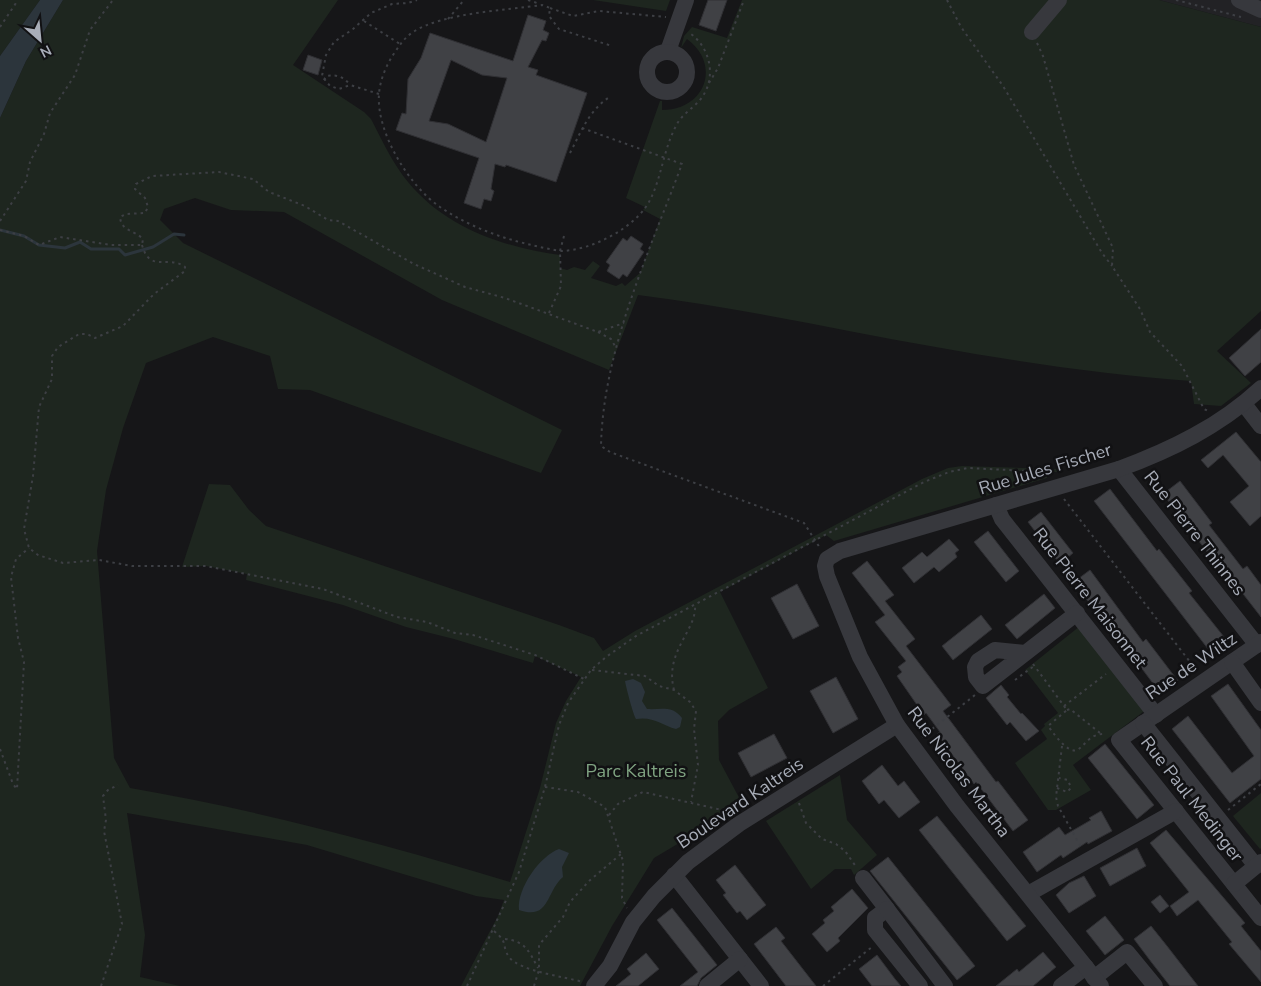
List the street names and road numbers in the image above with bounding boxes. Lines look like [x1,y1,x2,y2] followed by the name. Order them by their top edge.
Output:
[976,437,1115,501] street label: Rue Jules Fischer
[1139,466,1251,600] street label: Rue Pierre Thinnes
[1027,523,1153,674] street label: Rue Pierre Maisonnet
[1141,627,1241,705] street label: Rue de Wiltz
[902,702,1016,842] street label: Rue Nicolas Martha
[1135,731,1249,867] street label: Rue Paul Medinger
[672,752,808,854] street label: Boulevard Kaltreis

